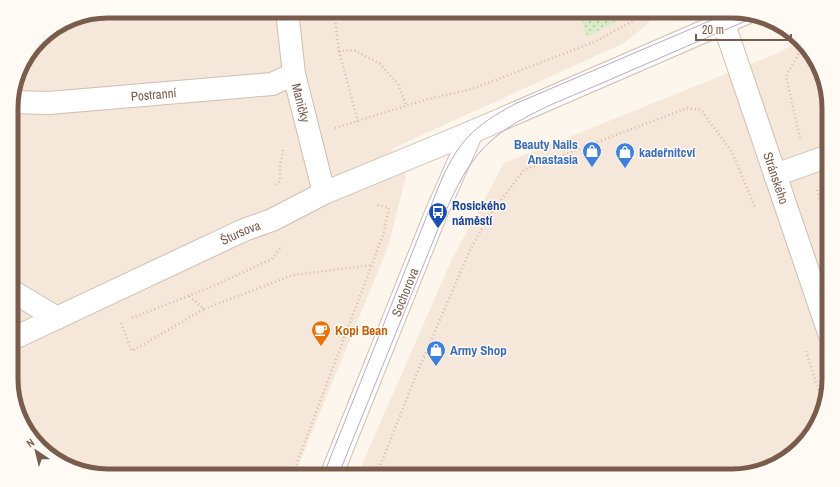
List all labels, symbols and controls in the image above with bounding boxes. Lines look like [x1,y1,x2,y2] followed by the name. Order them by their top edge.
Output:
[696,16,791,42] scale bar
[702,22,724,38] text: 20 m
[288,81,315,125] street label: Maničky
[130,84,178,104] street label: Postranní
[514,136,578,168] place label: Beauty Nails Anastasia
[581,140,603,168] shop icon: Beauty Nails Anastasia
[614,141,636,169] shop icon: kadeřnitcví
[639,144,696,161] place label: kadeřnitcví
[760,150,793,206] street label: Stránského
[452,197,506,229] place label: Rosického náměstí
[427,201,449,229] bus stop icon: Rosického náměstí
[217,216,263,248] street label: Štursova
[387,265,422,319] street label: Sochorova
[310,319,332,347] cafe icon: Kopi Bean
[335,322,388,339] place label: Kopi Bean
[425,339,447,367] shop icon: Army Shop
[450,342,507,359] place label: Army Shop
[16,431,56,471] north arrow
[24,435,37,450] text: N

